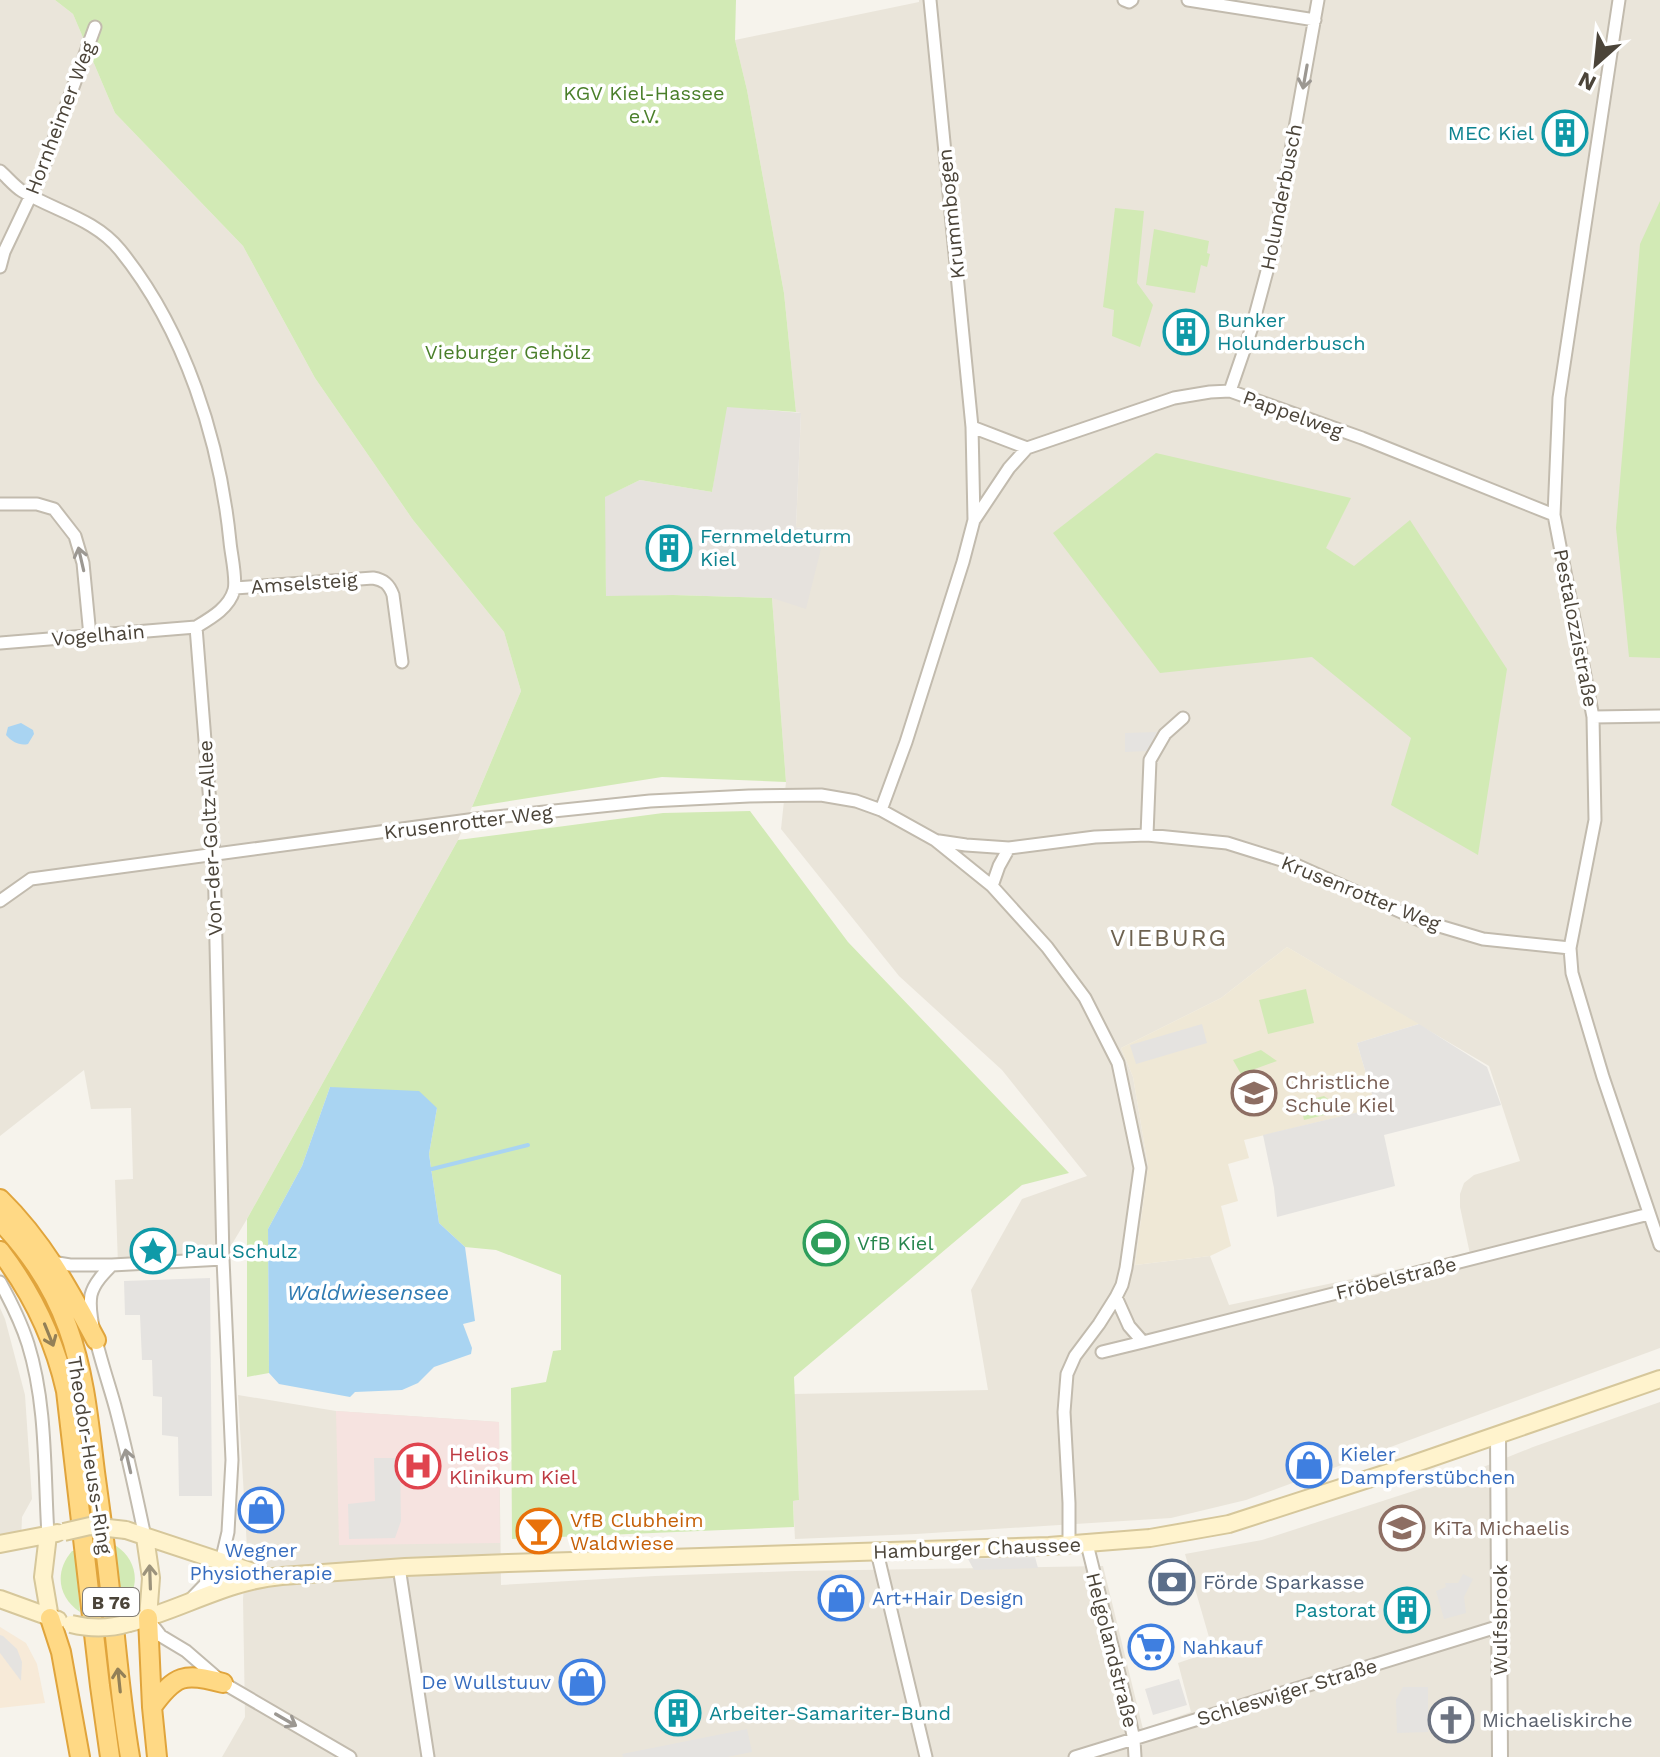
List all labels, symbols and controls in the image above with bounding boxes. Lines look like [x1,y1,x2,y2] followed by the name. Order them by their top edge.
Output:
[1556,24,1636,104] north arrow
[20,38,100,198] street label: Hornheimer Weg
[1296,64,1311,89] one-way arrow
[1574,67,1600,96] text: N
[563,81,725,128] park label: KGV Kiel-Hassee e.V.
[1541,109,1589,157] building icon: MEC Kiel
[1448,121,1534,145] place label: MEC Kiel
[1255,122,1307,272] street label: Holunderbusch
[932,148,970,280] street label: Krummbogen
[1162,308,1210,356] building icon: Bunker Holunderbusch
[1217,308,1366,355] place label: Bunker Holunderbusch
[425,340,591,364] park label: Vieburger Gehölz
[1240,385,1347,443] street label: Pappelweg
[645,524,693,572] building icon: Fernmeldeturm Kiel
[700,524,852,571] place label: Fernmeldeturm Kiel
[73,546,88,572] one-way arrow
[1549,547,1603,709] street label: Pestalozzistraße
[250,567,359,599] street label: Amselsteig
[50,619,146,651] street label: Vogelhain
[193,739,227,937] street label: Von-der-Goltz-Allee
[382,800,554,844] street label: Krusenrotter Weg
[1278,850,1444,936] street label: Krusenrotter Weg
[1110,924,1228,952] district label: VIEBURG
[1230,1069,1278,1117] school or university icon: Christliche Schule Kiel
[1285,1070,1394,1117] place label: Christliche Schule Kiel
[802,1219,850,1267] sports icon: VfB Kiel
[129,1227,177,1275] place icon: Paul Schulz
[857,1231,934,1255] place label: VfB Kiel
[184,1239,298,1263] place label: Paul Schulz
[1333,1251,1459,1305] street label: Fröbelstraße
[287,1280,449,1305] water label: Waldwiesensee
[43,1322,58,1347] one-way arrow
[62,1354,118,1556] street label: Theodor-Heuss-Ring
[1285,1441,1333,1489] shop icon: Kieler Dampferstübchen
[394,1442,442,1490] hospital icon: Helios Klinikum Kiel
[449,1442,577,1489] place label: Helios Klinikum Kiel
[1340,1442,1515,1489] place label: Kieler Dampferstübchen
[120,1448,135,1474] one-way arrow
[237,1486,285,1534] shop icon: Wegner Physiotherapie
[1378,1504,1426,1552] school or university icon: KiTa Michaelis
[515,1507,563,1555] bar icon: VfB Clubheim Waldwiese
[570,1508,703,1555] place label: VfB Clubheim Waldwiese
[1433,1516,1570,1540] place label: KiTa Michaelis
[873,1532,1081,1564] street label: Hamburger Chaussee
[190,1538,332,1585] place label: Wegner Physiotherapie
[1148,1558,1196,1606] bank icon: Förde Sparkasse
[142,1564,158,1591] one-way arrow
[1488,1564,1512,1676] street label: Wulfsbrook
[1081,1570,1143,1730] street label: Helgolandstraße
[1203,1570,1365,1594] place label: Förde Sparkasse
[817,1574,865,1622] shop icon: Art+Hair Design
[872,1586,1024,1610] place label: Art+Hair Design
[1383,1586,1431,1634] building icon: Pastorat
[83,1588,139,1616] road number: B 76
[1294,1598,1377,1622] place label: Pastorat
[1127,1623,1175,1671] supermarket icon: Nahkauf
[1182,1635,1263,1659] place label: Nahkauf
[1194,1653,1380,1731] street label: Schleswiger Straße
[558,1658,606,1706] shop icon: De Wullstuuv
[112,1667,127,1694] one-way arrow
[421,1670,552,1694] place label: De Wullstuuv
[654,1689,702,1737] building icon: Arbeiter-Samariter-Bund
[1427,1696,1475,1744] church icon: Michaeliskirche
[709,1701,951,1725] place label: Arbeiter-Samariter-Bund
[1482,1708,1632,1732] place label: Michaeliskirche
[274,1712,297,1728] one-way arrow

